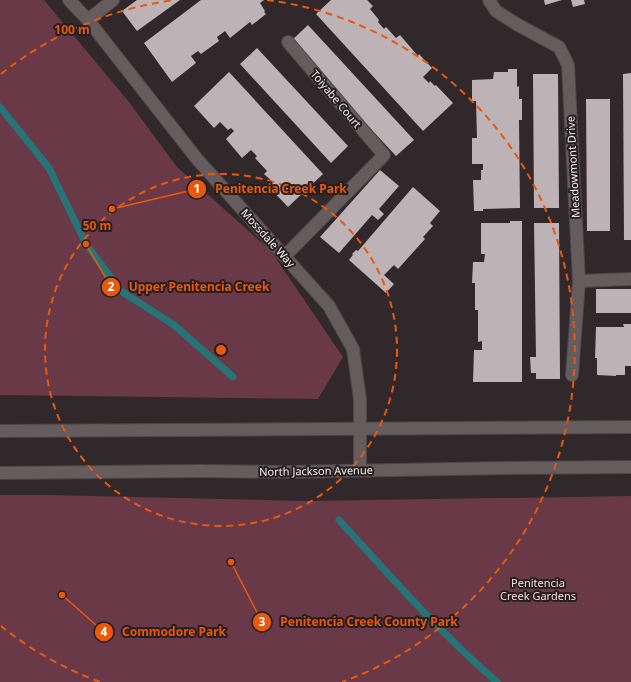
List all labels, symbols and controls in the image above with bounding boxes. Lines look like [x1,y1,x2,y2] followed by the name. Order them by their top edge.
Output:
[54,21,90,38] text: 100 m
[308,67,365,131] street label: Toiyabe Court
[562,116,583,218] street label: Meadowmont Drive
[187,177,355,201] callout: Penitencia Creek Park
[194,180,200,197] text: 1
[215,180,347,197] text: Penitencia Creek Park
[238,205,299,270] street label: Mossdale Way
[83,217,111,234] text: 50 m
[101,275,277,299] callout: Upper Penitencia Creek
[108,278,115,295] text: 2
[129,278,270,295] text: Upper Penitencia Creek
[214,343,228,357] centre of rings
[259,462,373,479] street label: North Jackson Avenue
[500,575,576,603] park label: Penitencia Creek Gardens
[252,610,465,634] callout: Penitencia Creek County Park
[259,613,266,630] text: 3
[280,613,458,630] text: Penitencia Creek County Park
[94,620,234,644] callout: Commodore Park
[101,623,108,640] text: 4
[122,623,227,640] text: Commodore Park

